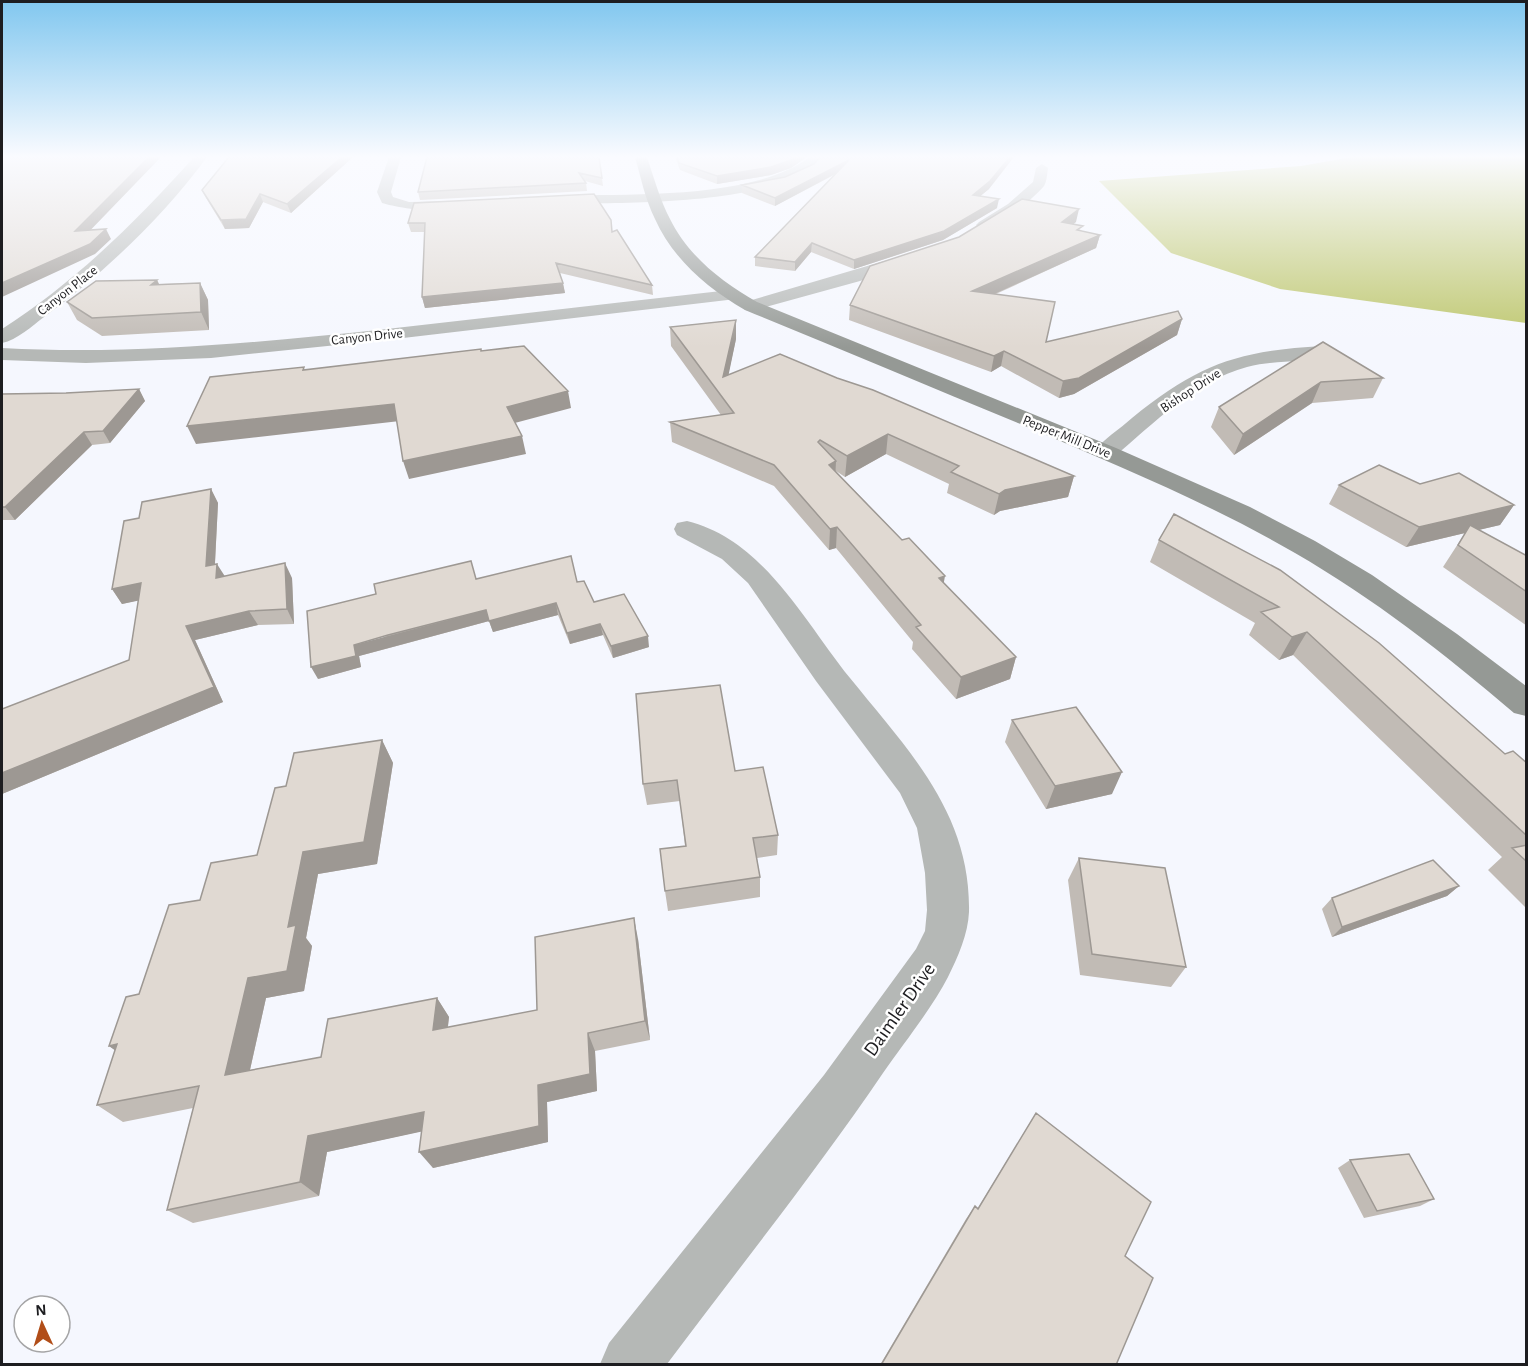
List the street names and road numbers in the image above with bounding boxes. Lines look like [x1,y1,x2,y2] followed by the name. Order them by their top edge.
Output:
[35,263,100,318] street label: Canyon Place
[331,326,404,348] street label: Canyon Drive
[1158,366,1223,415] street label: Bishop Drive
[1021,413,1113,461] street label: Pepper Mill Drive
[861,959,939,1060] street label: Daimler Drive

